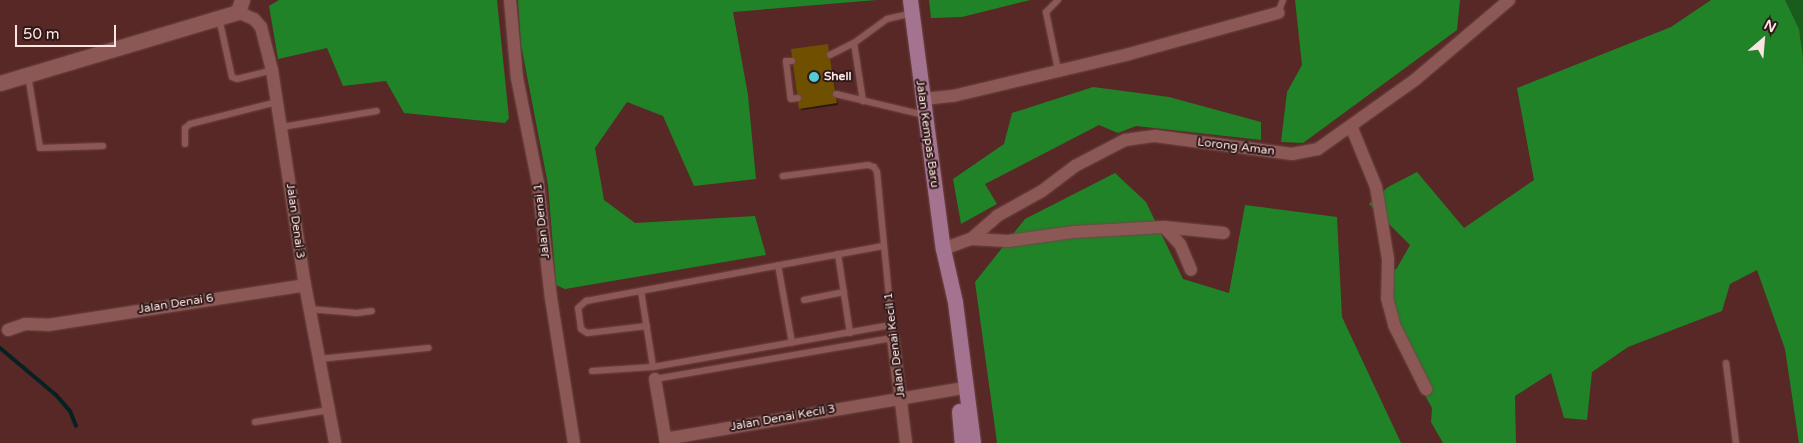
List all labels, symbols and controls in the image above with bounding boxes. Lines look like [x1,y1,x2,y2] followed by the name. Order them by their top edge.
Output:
[18,15,119,47] scale bar
[1738,15,1788,65] north arrow
[1761,16,1779,36] text: N
[23,25,60,43] text: 50 m
[824,70,851,84] place label: Shell
[808,71,820,83] marker: Shell
[912,79,942,189] street label: Jalan Kempas Baru
[1196,135,1276,159] street label: Lorong Aman
[283,182,307,260] street label: Jalan Denai 3
[531,183,553,259] street label: Jalan Denai 1
[137,291,215,317] street label: Jalan Denai 6
[881,291,909,399] street label: Jalan Denai Kecil 1
[730,402,836,434] street label: Jalan Denai Kecil 3

